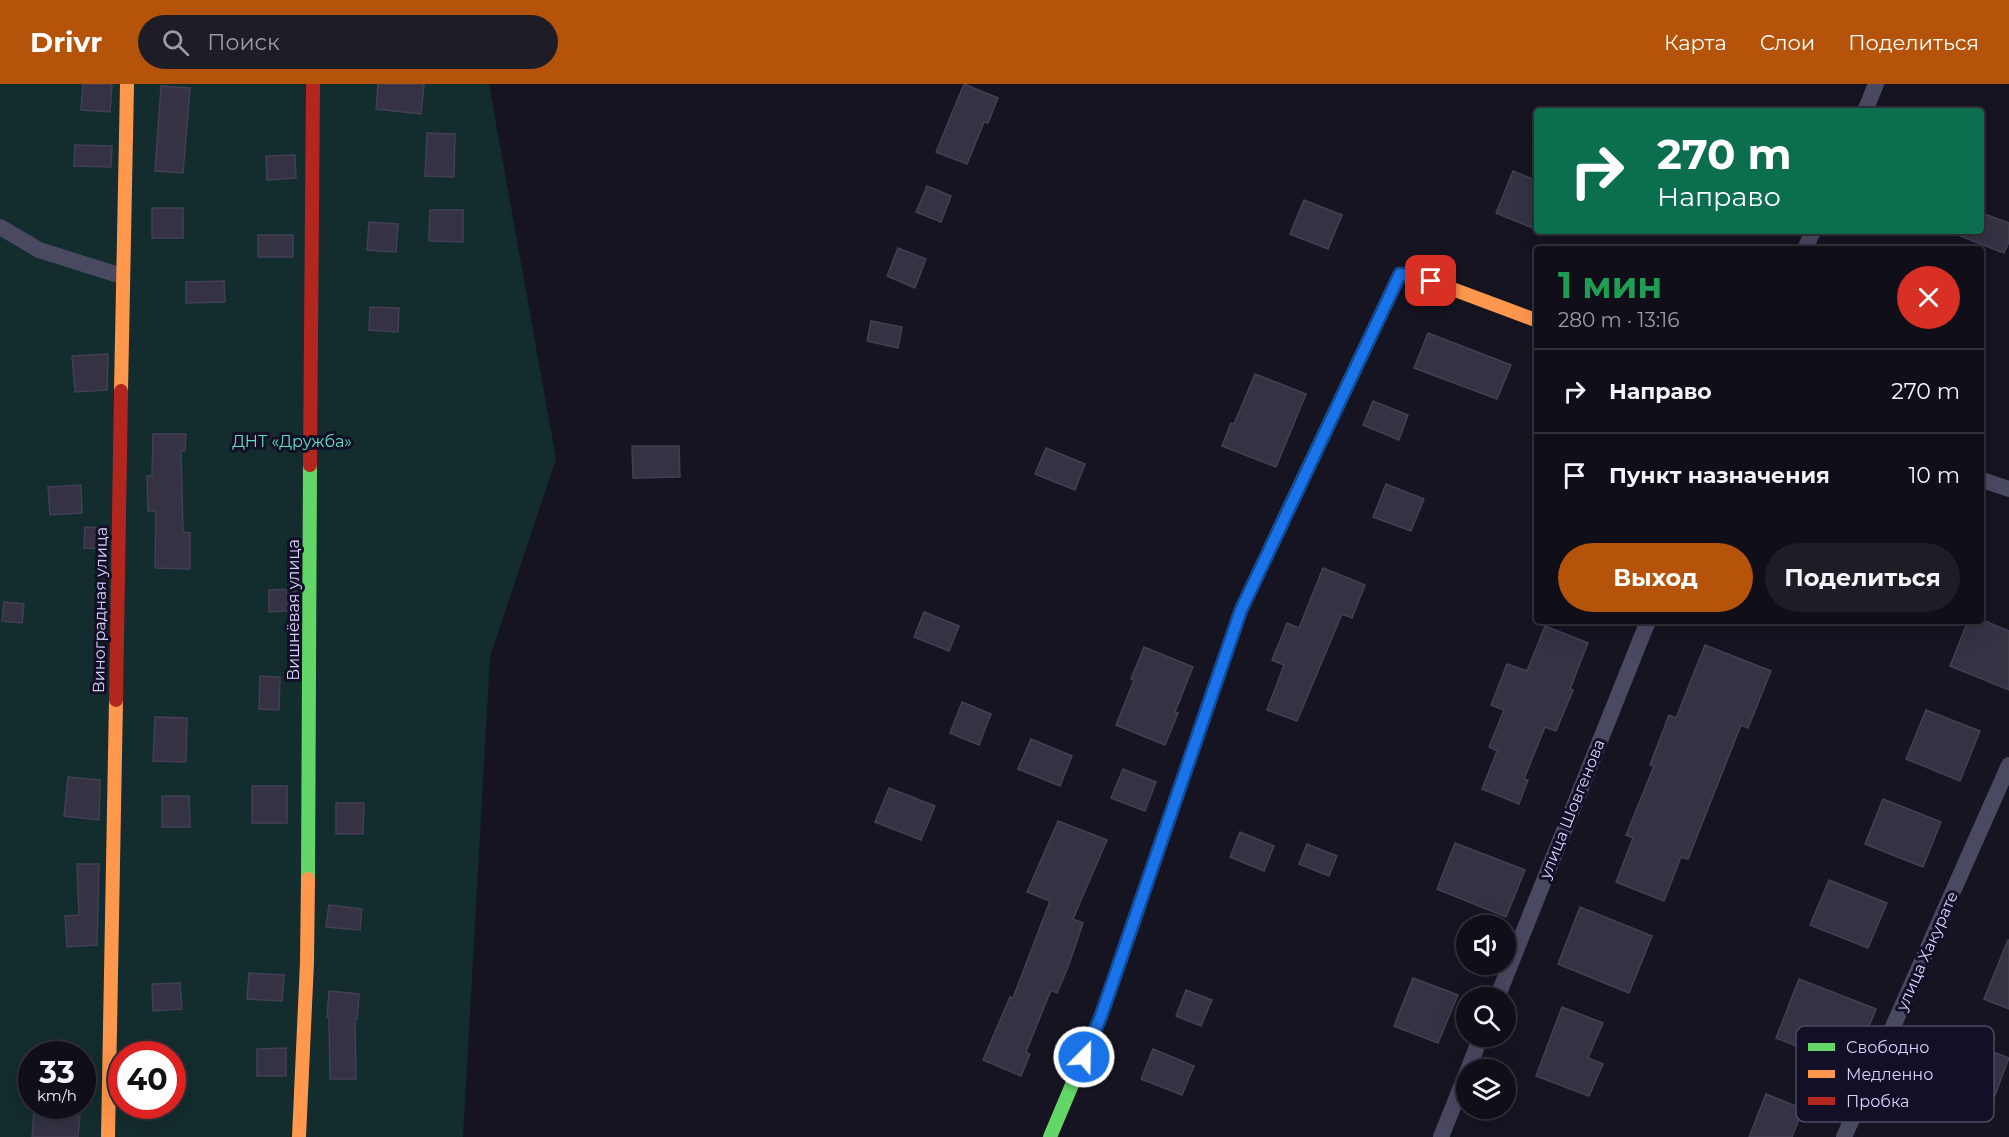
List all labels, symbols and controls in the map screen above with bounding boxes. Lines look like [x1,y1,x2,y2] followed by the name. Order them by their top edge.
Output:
[138,15,558,69] search box
[30,25,102,59] text: Drivr
[159,26,192,59] icon: search
[207,29,280,56] text: Поиск
[1664,30,1727,55] text: Карта
[1760,30,1815,55] text: Слои
[1848,30,1979,55] text: Поделиться
[1657,128,1791,180] text: 270 m
[1558,132,1636,210] icon: right
[1657,180,1781,213] text: Направо
[1405,255,1456,306] pin
[1558,263,1662,307] text: 1 мин
[1414,264,1447,297] icon: arrive
[1897,266,1960,329] button: close
[1558,308,1679,332] text: 280 m · 13:16
[1558,375,1591,408] icon: right
[1609,378,1712,405] text: Направо
[1891,378,1960,405] text: 270 m
[232,432,352,451] park label: ДНТ «Дружба»
[1558,459,1591,492] icon: arrive
[1609,462,1830,489] text: Пункт назначения
[1908,462,1960,489] text: 10 m
[89,527,111,693] street label: Виноградная улица
[284,539,303,681] street label: Вишнёвая улица
[1558,543,1753,612] button: Выход
[1765,543,1960,612] button: Поделиться
[1535,737,1609,882] street label: улица Шовгенова
[1892,888,1962,1015] street label: улица Хакурате
[1456,915,1516,1119] map controls
[1456,915,1516,975] button: sound
[1456,987,1516,1047] button: search
[1052,1025,1116,1089] position arrow
[1796,1026,1994,1122] legend
[1846,1038,1929,1057] text: Свободно
[108,1041,186,1119] speed limit sign: 40
[39,1054,75,1091] text: 33
[1456,1059,1516,1119] button: layers
[1846,1065,1933,1084] text: Медленно
[37,1086,77,1105] text: km/h
[1846,1092,1909,1111] text: Пробка

